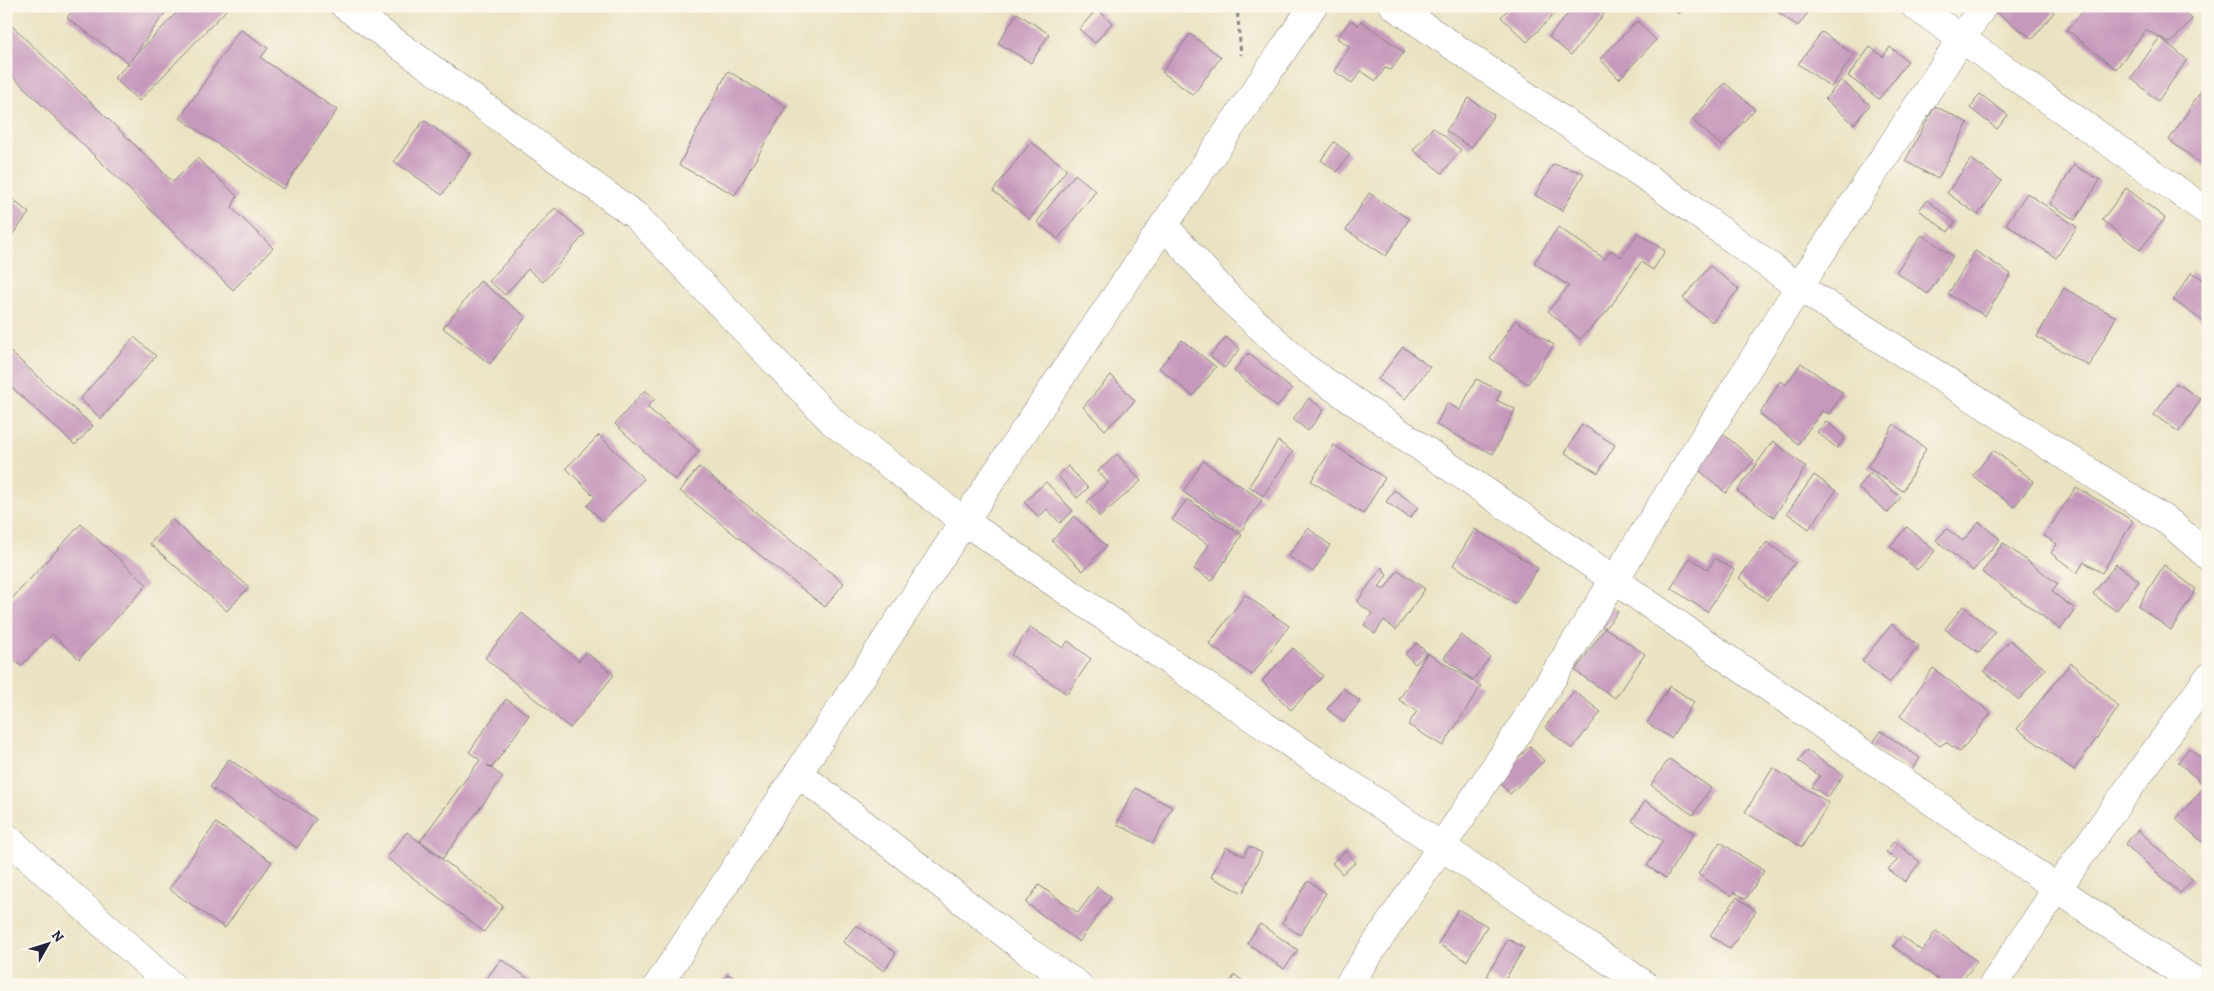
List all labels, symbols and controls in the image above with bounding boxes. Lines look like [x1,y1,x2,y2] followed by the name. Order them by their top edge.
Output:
[22,918,72,968] north arrow
[47,926,68,946] text: N

